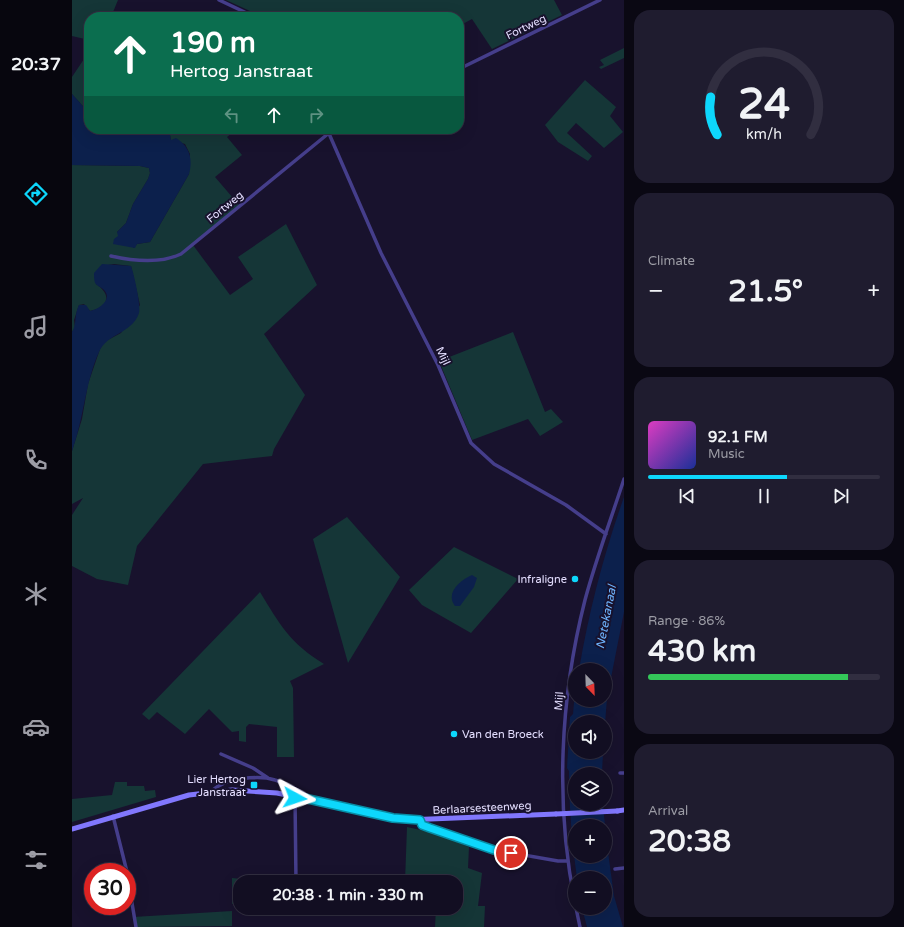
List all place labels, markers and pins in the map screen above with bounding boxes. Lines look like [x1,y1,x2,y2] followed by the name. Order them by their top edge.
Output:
[517,573,567,586] place label: Infraligne
[570,574,580,584] marker: Infraligne
[462,728,544,741] place label: Van den Broeck
[449,729,459,739] marker: Van den Broeck
[187,773,246,799] place label: Lier Hertog Janstraat
[249,780,259,790] marker: Lier Hertog Janstraat
[494,836,528,870] pin

